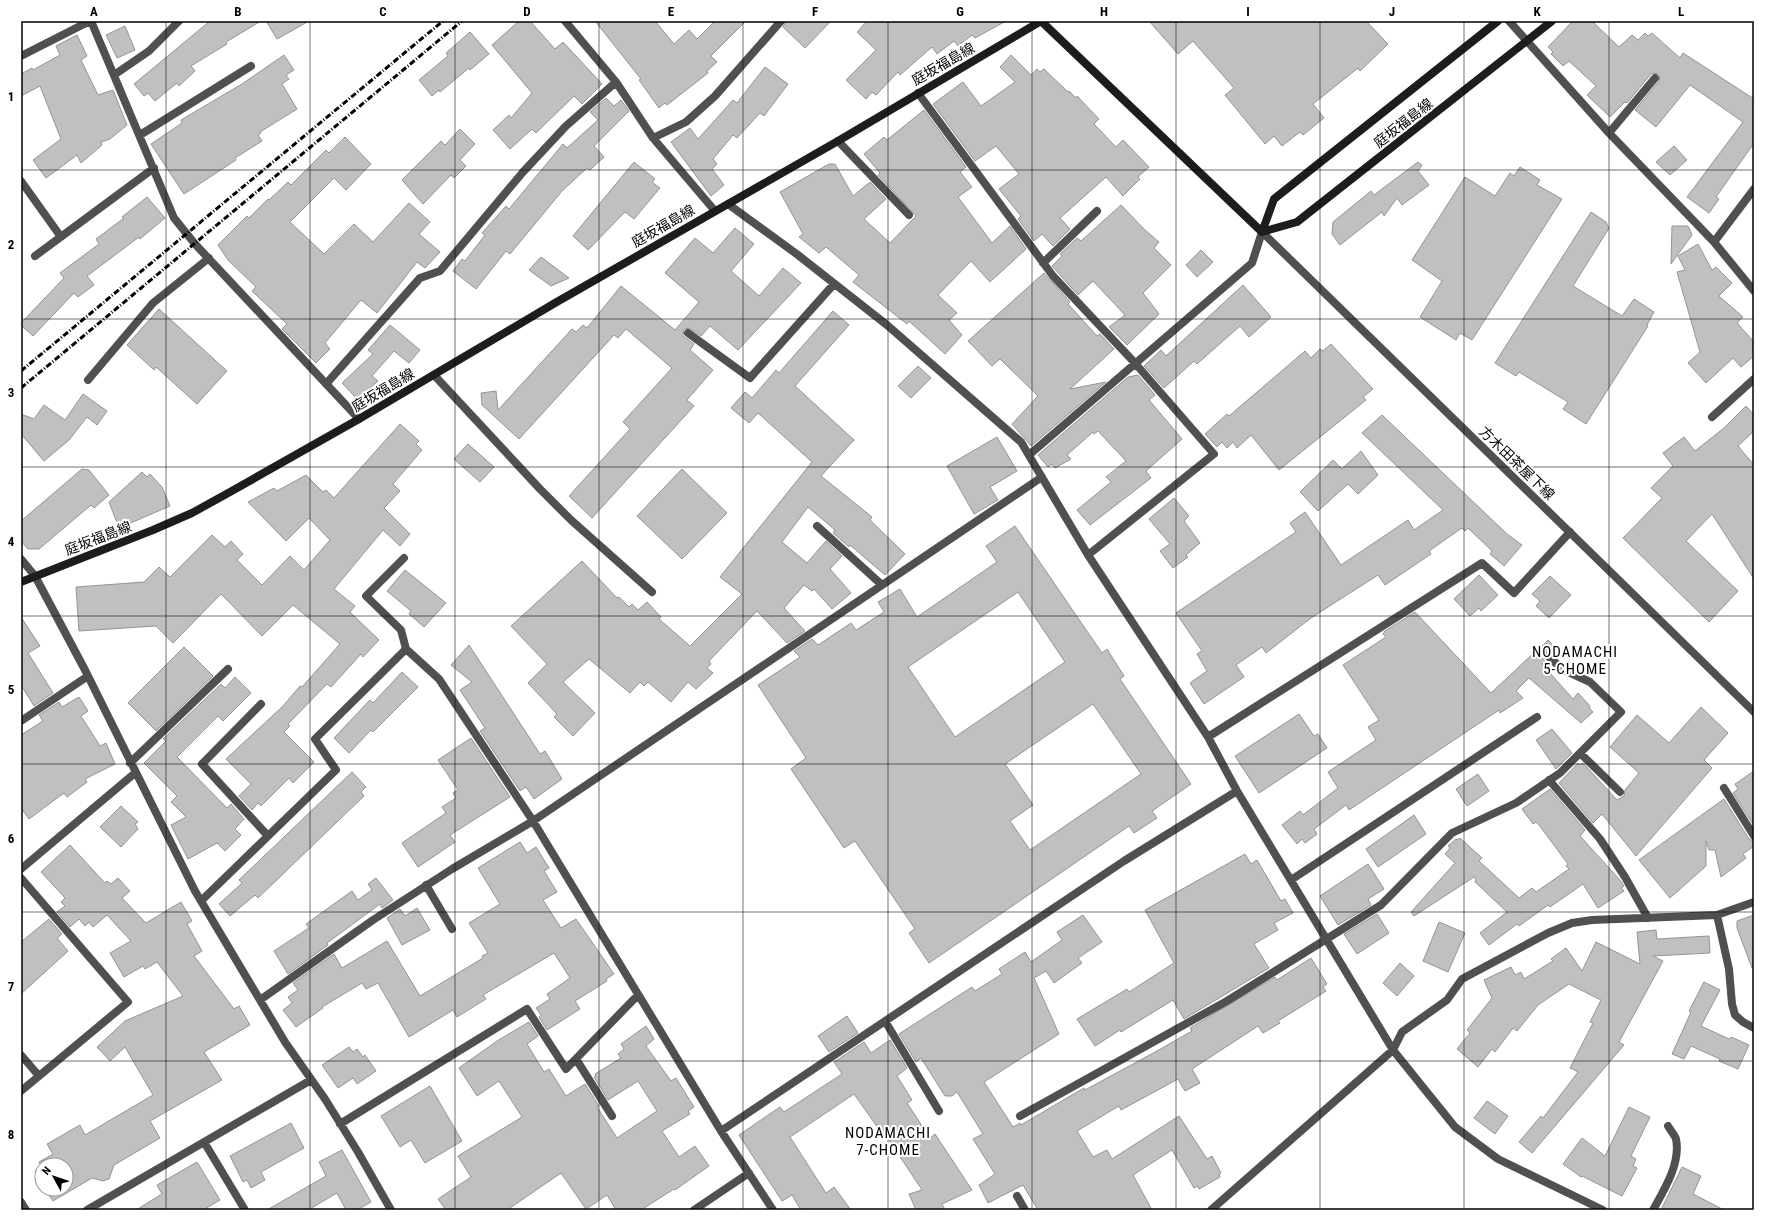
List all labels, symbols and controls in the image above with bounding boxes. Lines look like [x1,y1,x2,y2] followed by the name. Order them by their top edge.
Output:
[90,4,98,19] text: A
[234,4,242,19] text: B
[379,4,387,19] text: C
[523,4,531,19] text: D
[668,4,675,19] text: E
[812,4,818,19] text: F
[956,4,964,19] text: G
[1100,4,1108,19] text: H
[1246,4,1250,19] text: I
[1389,4,1395,19] text: J
[1533,4,1541,19] text: K
[1678,4,1684,19] text: L
[909,40,977,88] street label: 庭坂福島線
[8,89,14,104] text: 1
[1370,95,1436,151] street label: 庭坂福島線
[629,202,697,250] street label: 庭坂福島線
[8,237,15,252] text: 2
[349,365,417,415] street label: 庭坂福島線
[8,385,14,400] text: 3
[1476,423,1558,503] street label: 方木田茶屋下線
[62,518,134,558] street label: 庭坂福島線
[8,534,15,549] text: 4
[1532,643,1618,678] district label: NODAMACHI 5-CHOME
[8,682,15,697] text: 5
[8,831,15,846] text: 6
[8,979,15,994] text: 7
[845,1124,931,1159] district label: NODAMACHI 7-CHOME
[8,1127,14,1142] text: 8
[34,1157,74,1197] north arrow
[40,1164,54,1178] text: N

